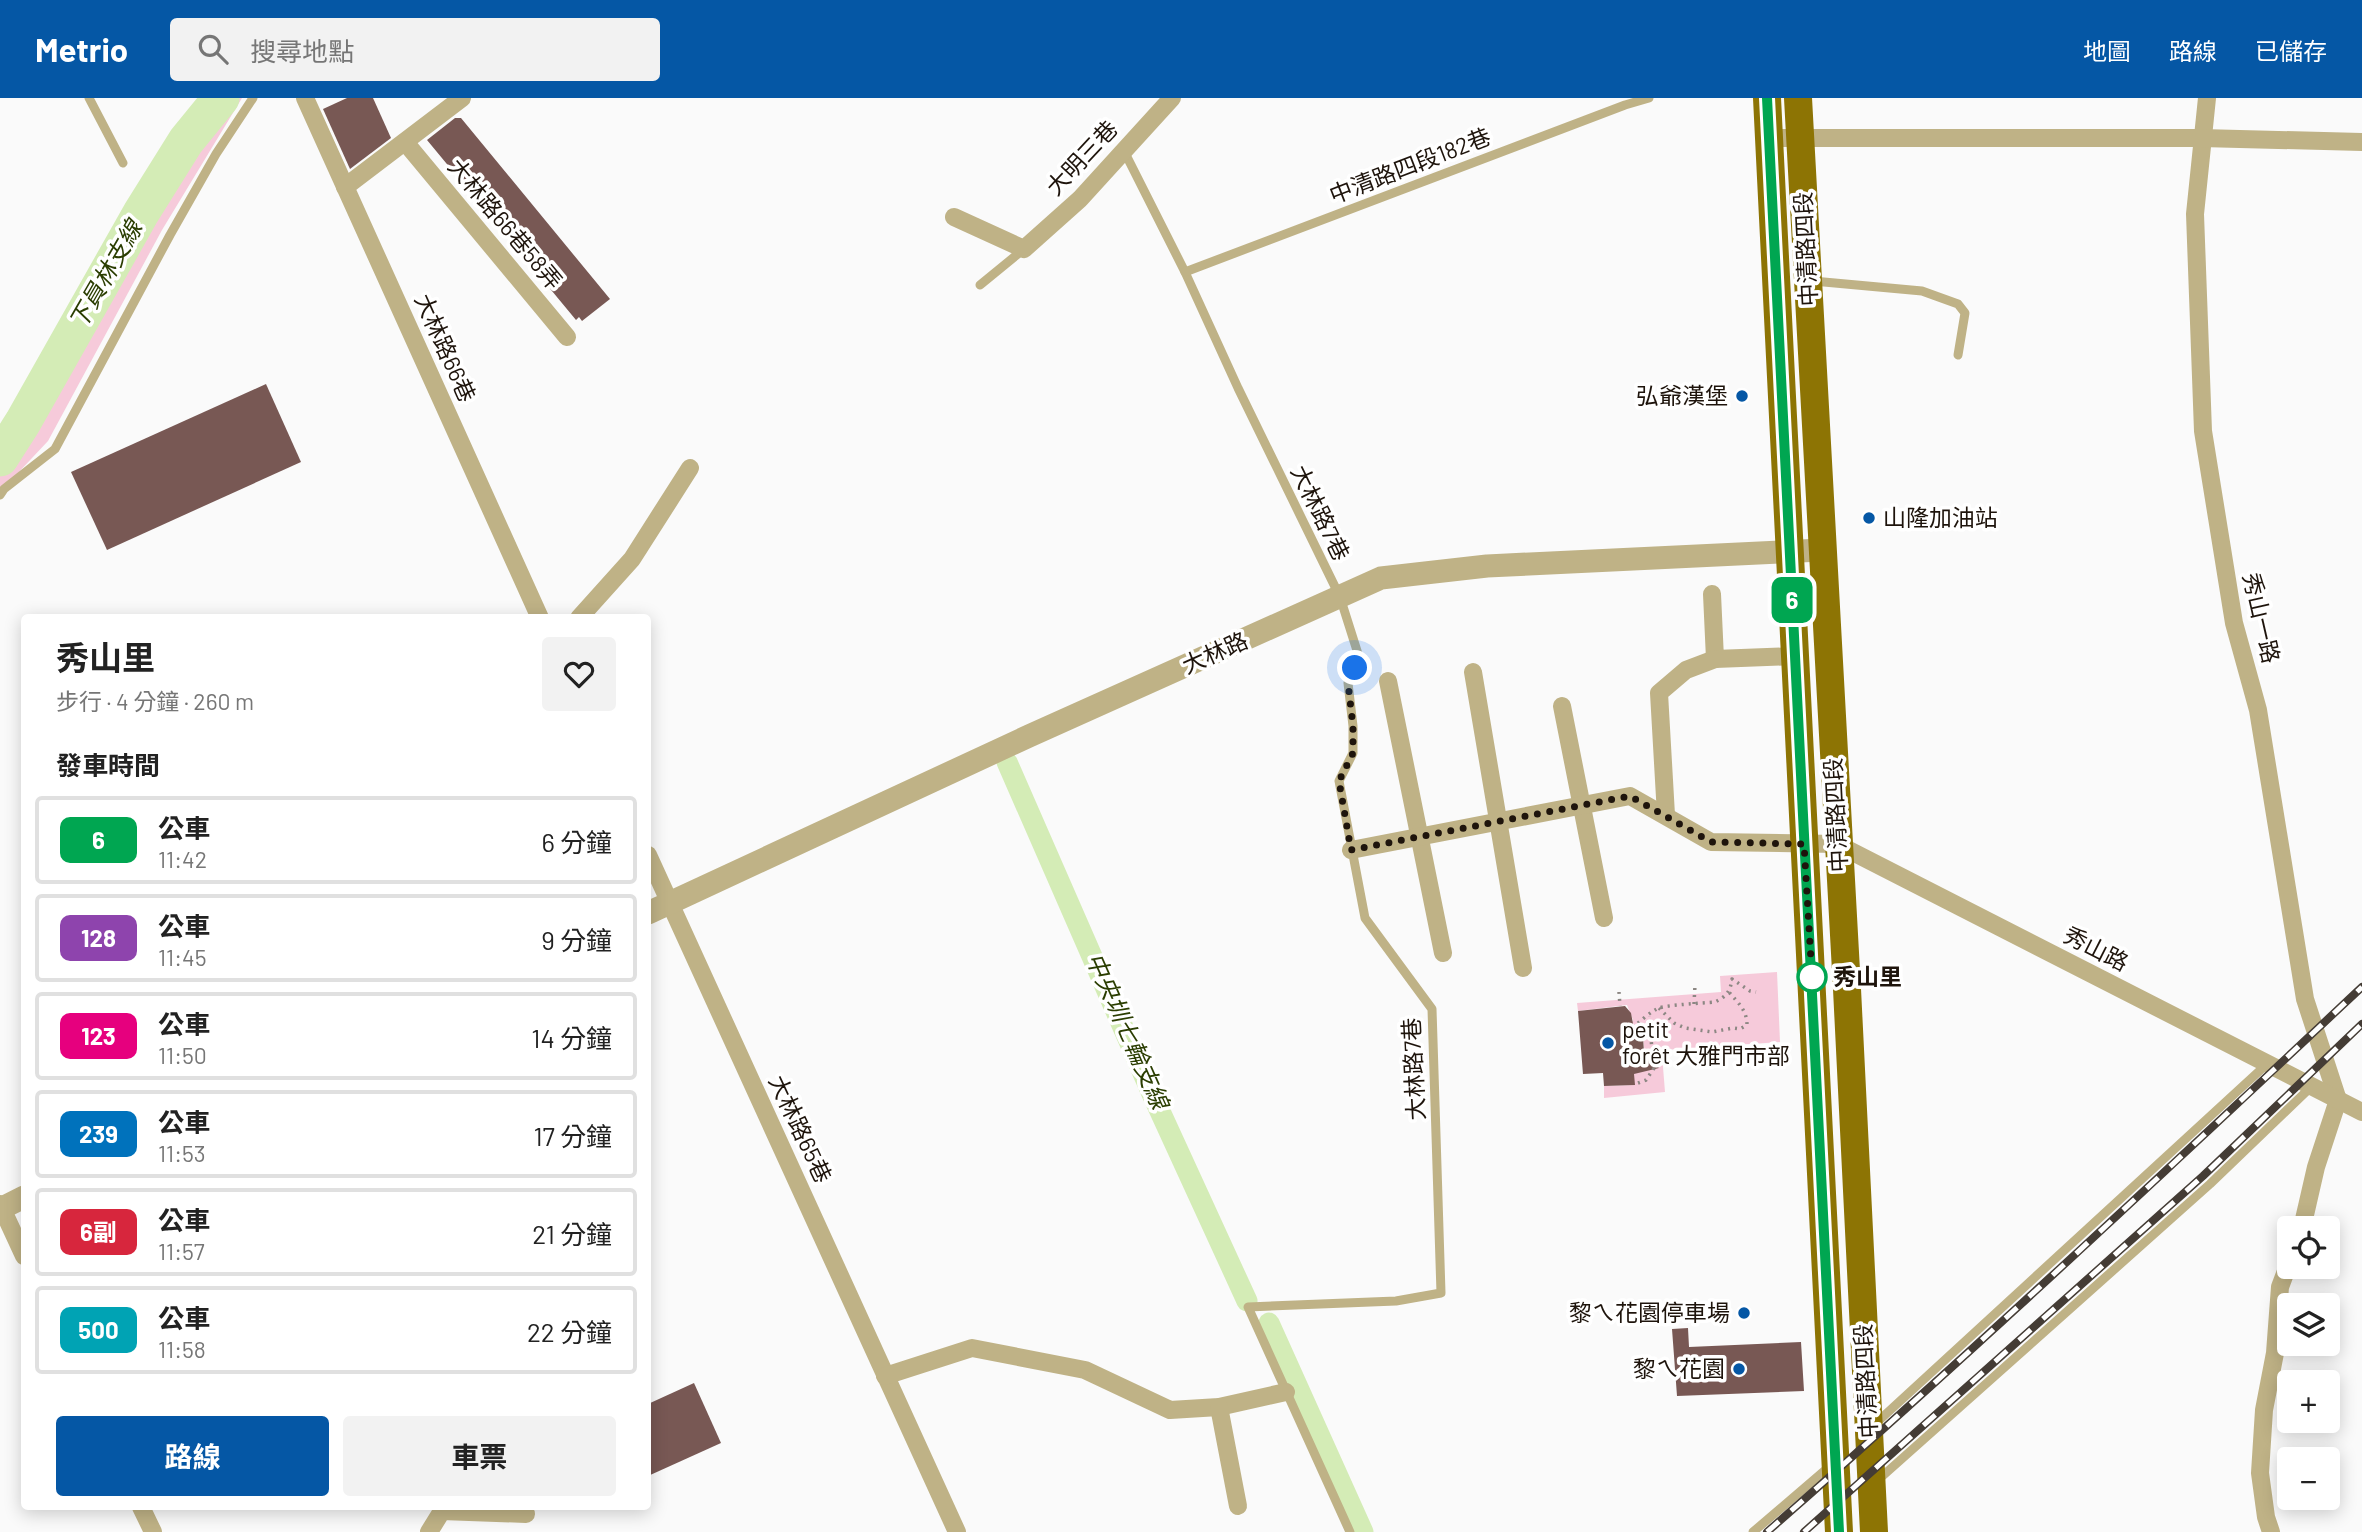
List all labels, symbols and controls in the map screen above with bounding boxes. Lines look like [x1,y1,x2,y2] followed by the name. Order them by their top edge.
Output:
[170,18,660,81] search box
[35,29,128,69] text: Metrio
[194,30,232,68] icon: search
[250,35,354,66] text: 搜尋地點
[2083,36,2131,65] text: 地圖
[2169,36,2217,65] text: 路線
[2255,36,2327,65] text: 已儲存
[1040,114,1123,201] street label: 大明三巷
[1325,121,1494,209] street label: 中清路四段182巷
[443,152,569,295] street label: 大林路66巷58弄
[1788,191,1822,307] street label: 中清路四段
[62,212,149,333] water label: 下員林支線
[410,289,482,406] street label: 大林路66巷
[1636,381,1728,409] place label: 弘爺漢堡
[1734,388,1750,404] marker: 弘爺漢堡
[1286,460,1356,565] street label: 大林路7巷
[1883,503,1998,531] place label: 山隆加油站
[1861,510,1877,526] marker: 山隆加油站
[2238,570,2286,666] street label: 秀山一路
[1769,577,1815,623] line badge: 6
[1786,585,1798,614] text: 6
[1177,625,1252,679] street label: 大林路
[56,637,155,677] text: 秀山里
[542,637,616,711] button: heart
[1337,650,1372,685] your location
[56,687,254,715] text: 步行 · 4 分鐘 · 260 m
[56,749,160,780] text: 發車時間
[1818,757,1852,873] street label: 中清路四段
[158,812,210,843] text: 公車
[92,825,105,854] text: 6
[541,826,612,857] text: 6 分鐘
[158,845,207,873] text: 11:42
[158,910,210,941] text: 公車
[2059,920,2134,976] street label: 秀山路
[81,923,116,952] text: 128
[541,924,612,955] text: 9 分鐘
[158,943,206,971] text: 11:45
[1081,948,1177,1116] water label: 中央圳七輪支線
[1797,962,1827,992] marker: 秀山里
[1833,962,1902,990] place label: 秀山里
[158,1008,210,1039] text: 公車
[1622,1015,1790,1069] place label: petit forêt 大雅門市部
[1396,1017,1430,1121] street label: 大林路7巷
[81,1021,116,1050] text: 123
[531,1022,612,1053] text: 14 分鐘
[1600,1035,1616,1051] marker: petit forêt 大雅門市部
[158,1041,207,1069] text: 11:50
[764,1070,838,1187] street label: 大林路65巷
[158,1106,210,1137] text: 公車
[79,1119,118,1148] text: 239
[533,1120,612,1151] text: 17 分鐘
[158,1139,206,1167] text: 11:53
[158,1204,210,1235] text: 公車
[2277,1216,2340,1510] map controls
[2277,1216,2340,1279] button: locate
[80,1217,117,1246] text: 6副
[532,1218,612,1249] text: 21 分鐘
[158,1237,205,1265] text: 11:57
[2277,1293,2340,1356] button: layers
[1569,1298,1730,1326] place label: 黎ㄟ花園停車場
[158,1302,210,1333] text: 公車
[1736,1305,1752,1321] marker: 黎ㄟ花園停車場
[78,1315,119,1344] text: 500
[527,1316,612,1347] text: 22 分鐘
[1848,1323,1882,1439] street label: 中清路四段
[158,1335,206,1363] text: 11:58
[1633,1354,1725,1382] place label: 黎ㄟ花園
[1731,1361,1747,1377] marker: 黎ㄟ花園
[2277,1370,2340,1433] button: +
[56,1416,329,1496] button: 路線
[343,1416,616,1496] button: 車票
[2277,1447,2340,1510] button: −

